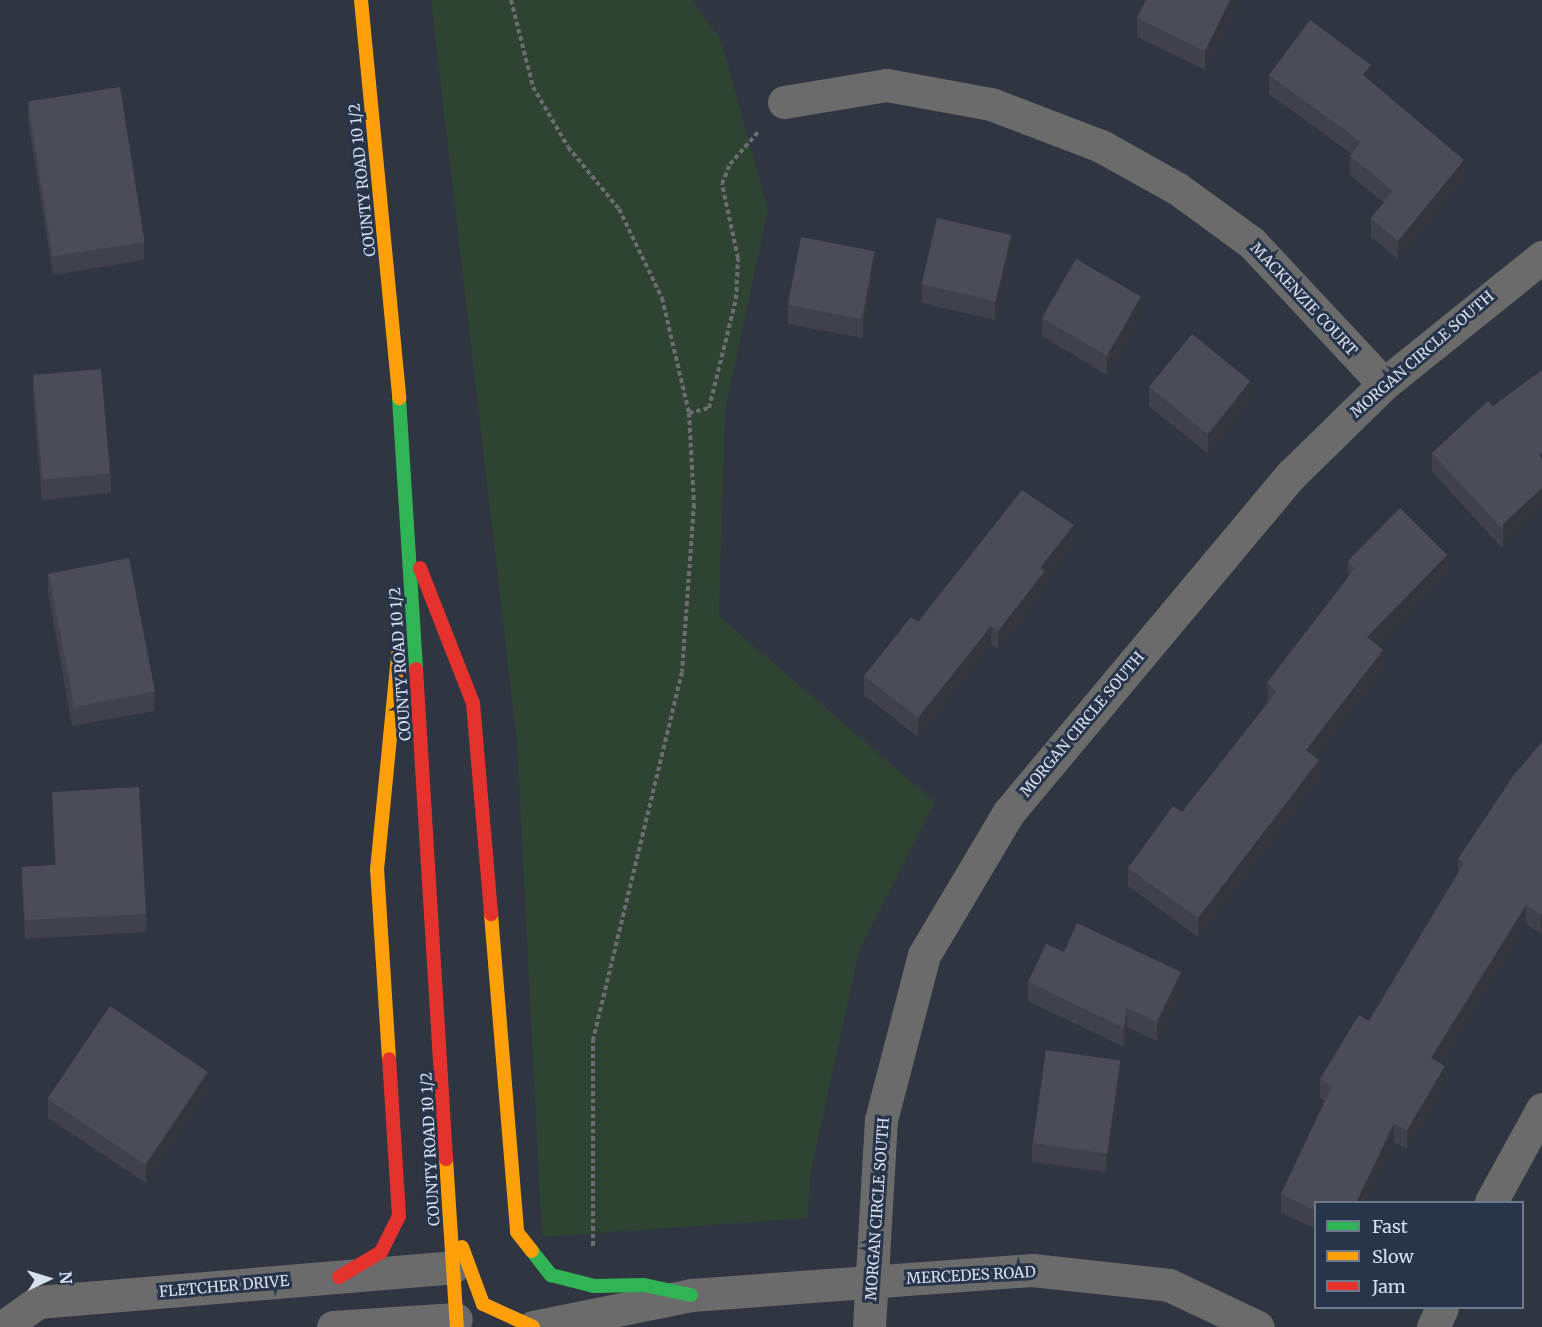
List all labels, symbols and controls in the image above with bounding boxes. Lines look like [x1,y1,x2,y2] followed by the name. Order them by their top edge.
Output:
[345,102,379,258] street label: COUNTY ROAD 10 1/2
[1247,239,1361,359] street label: MACKENZIE COURT
[1347,287,1497,421] street label: MORGAN CIRCLE SOUTH
[386,586,414,742] street label: COUNTY ROAD 10 1/2
[1016,648,1148,800] street label: MORGAN CIRCLE SOUTH
[417,1072,443,1226] street label: COUNTY ROAD 10 1/2
[862,1117,892,1301] street label: MORGAN CIRCLE SOUTH
[1314,1201,1524,1309] legend
[1372,1215,1408,1238] text: Fast
[1372,1245,1414,1268] text: Slow
[18,1249,78,1309] north arrow
[906,1263,1036,1287] street label: MERCEDES ROAD
[56,1271,76,1285] text: N
[158,1271,290,1301] street label: FLETCHER DRIVE
[1372,1275,1406,1298] text: Jam

